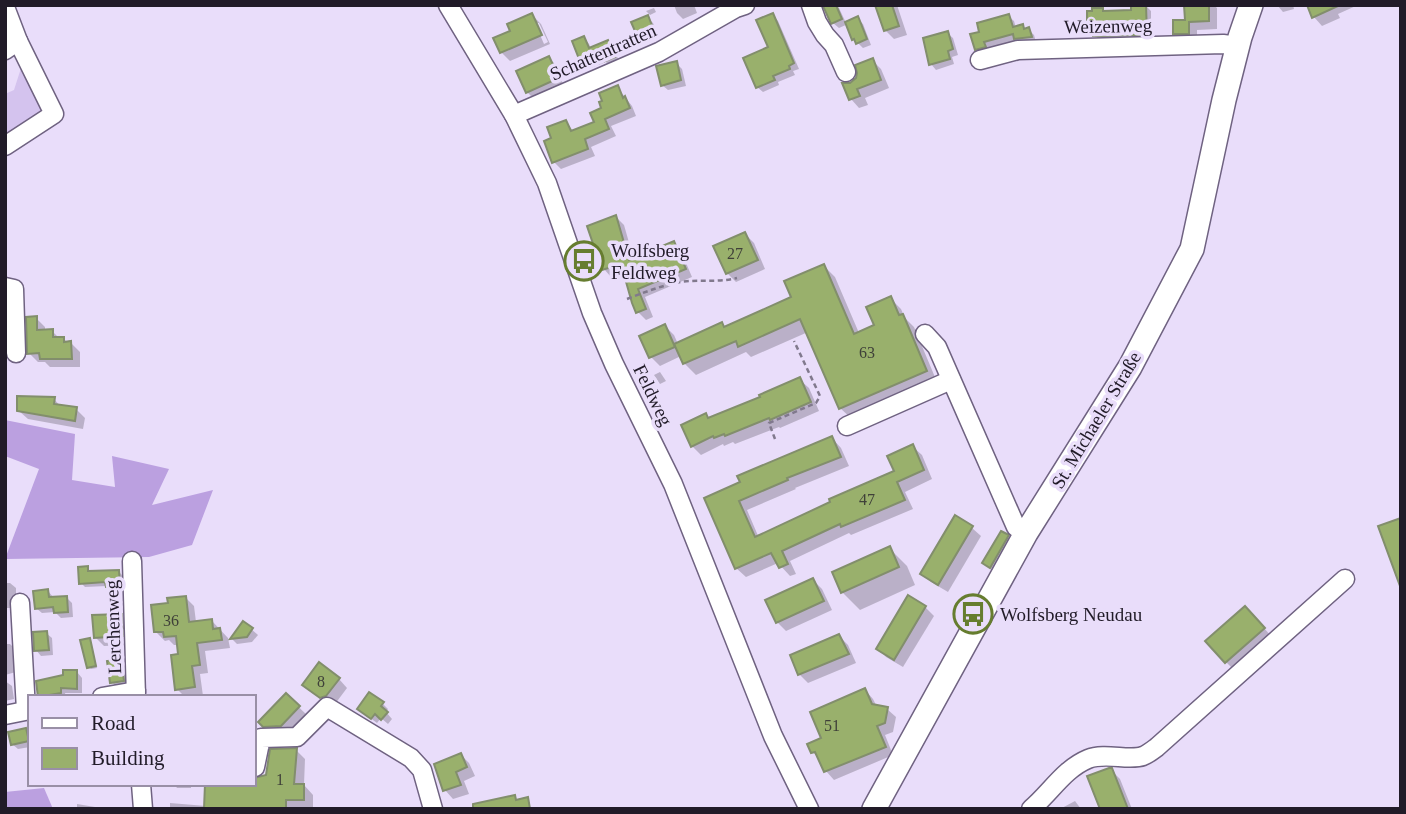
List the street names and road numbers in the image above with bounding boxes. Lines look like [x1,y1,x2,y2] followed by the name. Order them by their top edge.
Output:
[1064,15,1153,37] street label: Weizenweg
[547,19,660,85] street label: Schattentratten
[1047,348,1145,492] street label: St. Michaeler Straße
[629,361,677,429] street label: Feldweg
[101,579,125,674] street label: Lerchenweg

